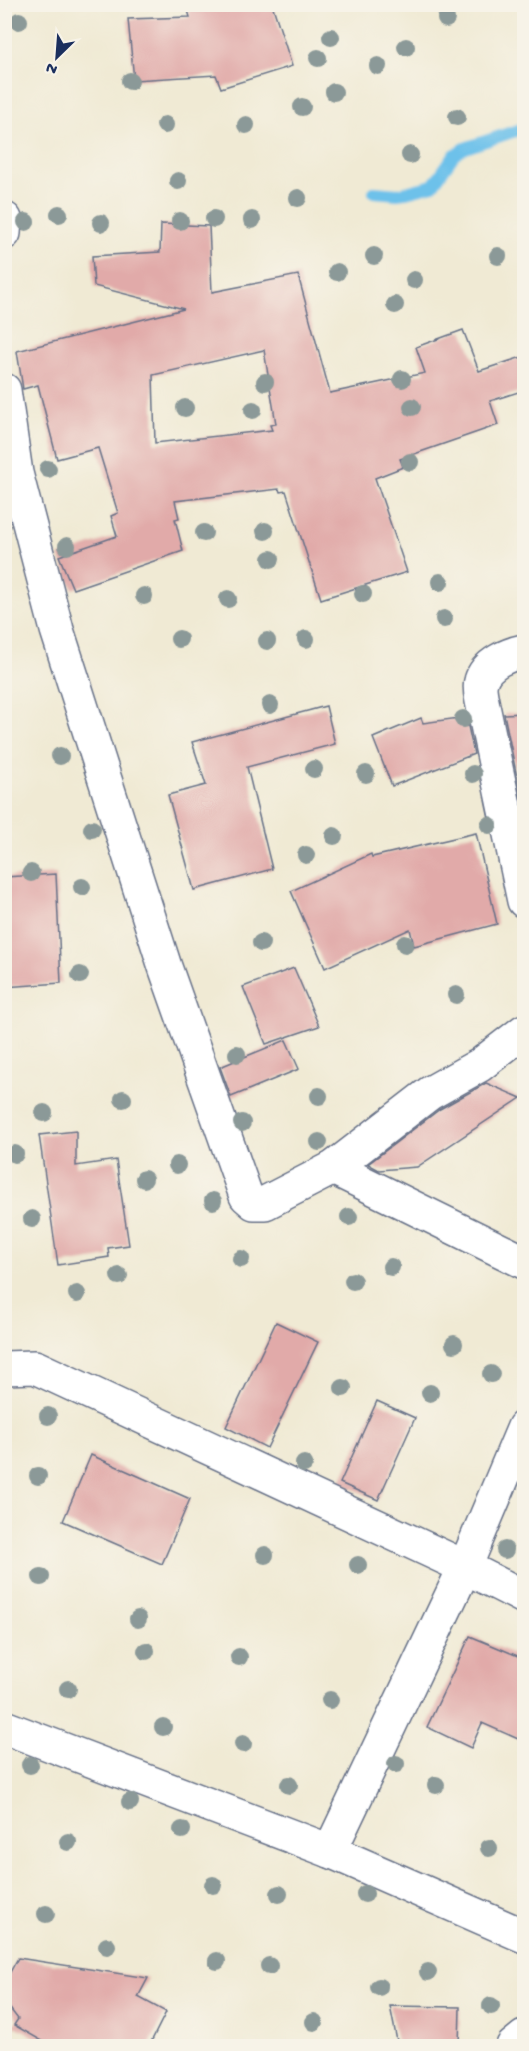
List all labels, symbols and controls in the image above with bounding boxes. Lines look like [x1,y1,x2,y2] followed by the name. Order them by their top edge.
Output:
[27,27,87,87] north arrow
[43,56,61,78] text: N

